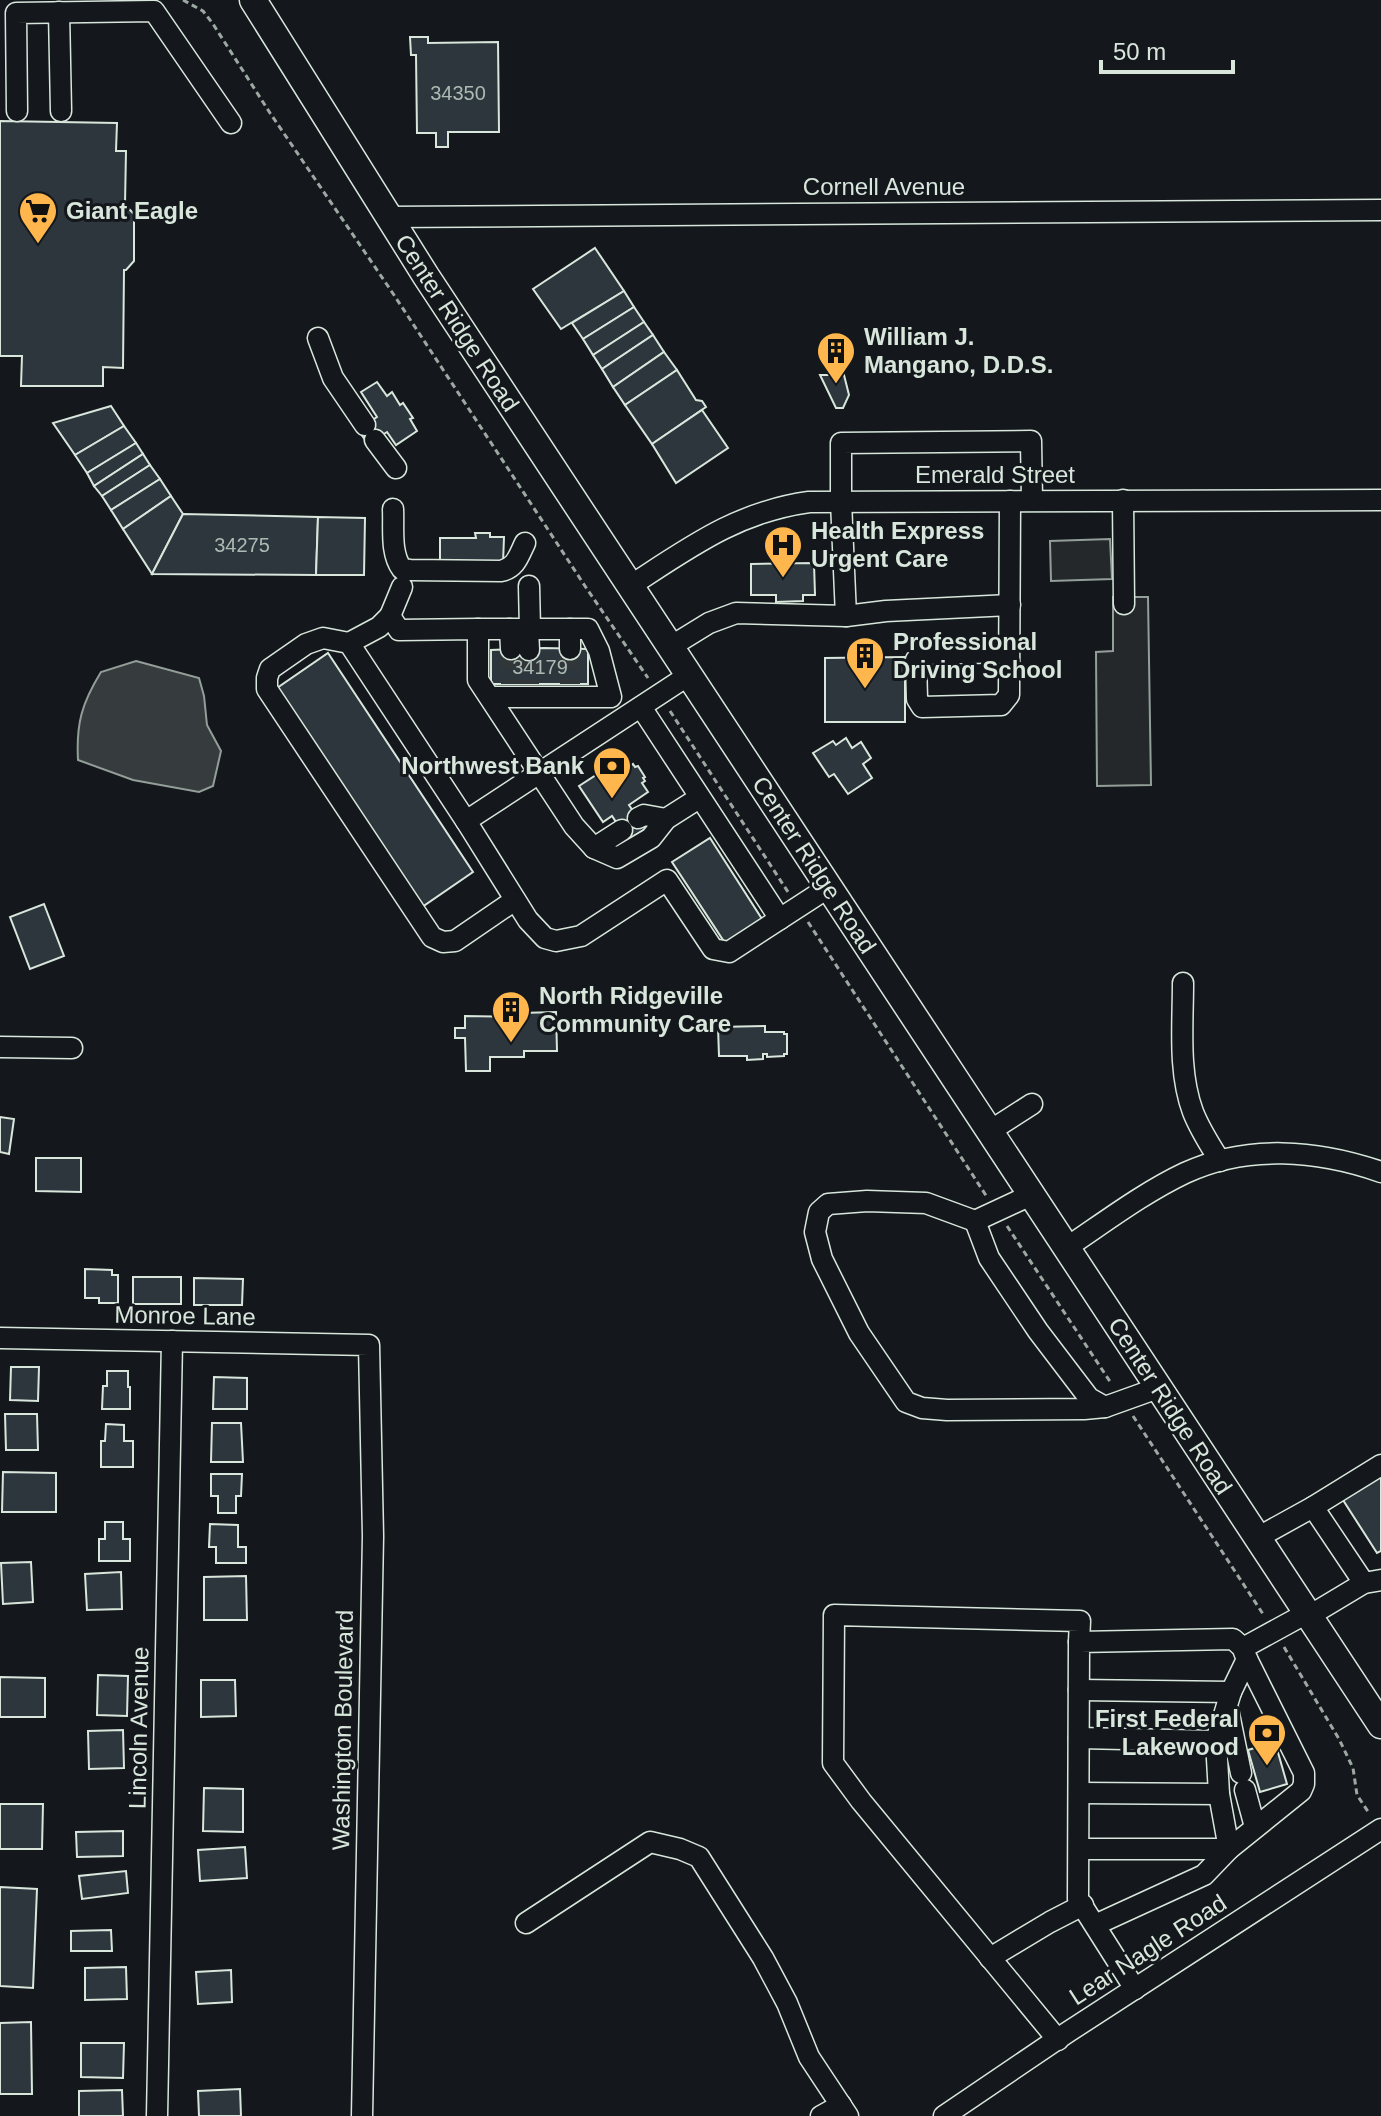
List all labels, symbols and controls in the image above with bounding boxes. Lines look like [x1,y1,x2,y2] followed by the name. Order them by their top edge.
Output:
[1101,24,1233,74] scale bar
[1113,38,1166,65] text: 50 m
[430,82,486,104] house number: 34350
[803,173,965,200] street label: Cornell Avenue
[17,190,59,245] supermarket icon: Giant Eagle
[66,197,198,224] place label: Giant Eagle
[390,229,525,416] street label: Center Ridge Road
[864,323,1053,378] place label: William J. Mangano, D.D.S.
[815,330,857,385] building icon: William J. Mangano, D.D.S.
[915,461,1075,488] street label: Emerald Street
[811,517,984,572] place label: Health Express Urgent Care
[762,524,804,579] hospital icon: Health Express Urgent Care
[214,534,270,556] house number: 34275
[893,628,1062,683] place label: Professional Driving School
[844,635,886,690] building icon: Professional Driving School
[512,656,568,678] house number: 34179
[591,745,633,800] bank icon: Northwest Bank
[401,752,585,779] place label: Northwest Bank
[747,771,882,958] street label: Center Ridge Road
[539,982,731,1037] place label: North Ridgeville Community Care
[490,989,532,1044] building icon: North Ridgeville Community Care
[114,1301,256,1330] street label: Monroe Lane
[1103,1312,1238,1499] street label: Center Ridge Road
[327,1609,358,1851] street label: Washington Boulevard
[124,1647,153,1809] street label: Lincoln Avenue
[1095,1705,1239,1760] place label: First Federal Lakewood
[1246,1712,1288,1767] bank icon: First Federal Lakewood
[1064,1889,1231,2010] street label: Lear Nagle Road

